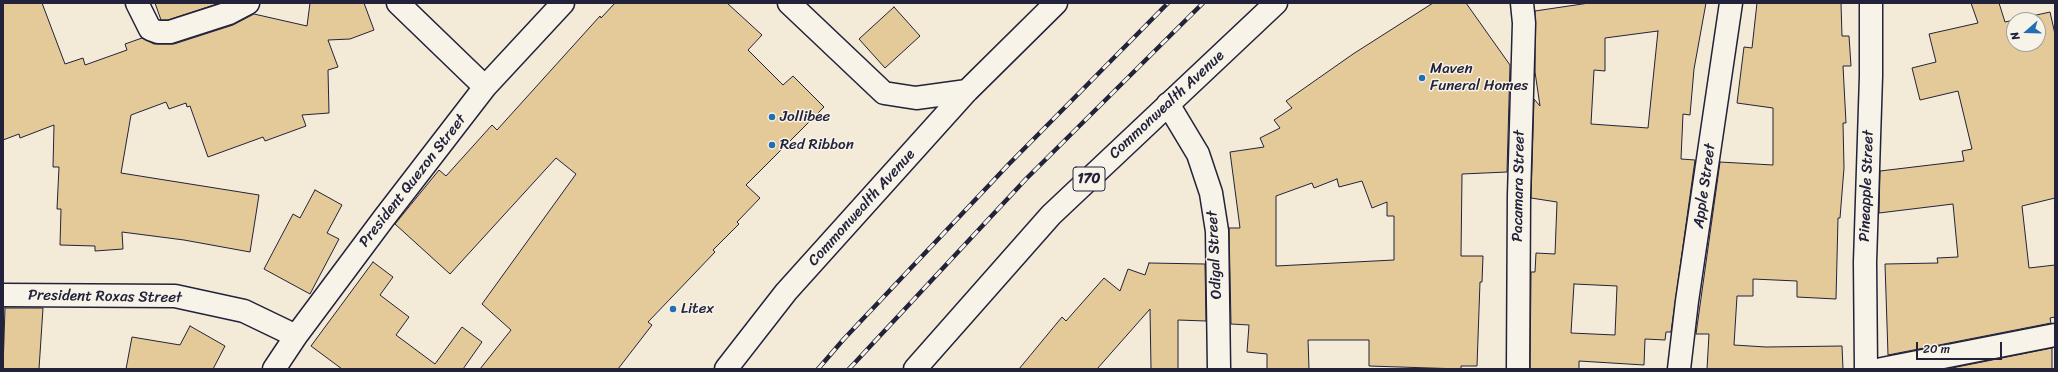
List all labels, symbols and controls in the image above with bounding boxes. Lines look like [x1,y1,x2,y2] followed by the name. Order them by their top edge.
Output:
[2006,12,2046,52] north arrow
[2005,29,2025,43] text: N
[1106,47,1228,163] street label: Commonwealth Avenue
[1430,60,1528,95] place label: Maven Funeral Homes
[1417,73,1427,83] marker: Maven Funeral Homes
[780,108,830,126] place label: Jollibee
[356,111,470,251] street label: President Quezon Street
[767,112,777,122] marker: Jollibee
[1509,130,1529,242] street label: Pacamara Street
[1856,130,1878,242] street label: Pineapple Street
[780,136,854,154] place label: Red Ribbon
[767,140,777,150] marker: Red Ribbon
[1690,143,1720,229] street label: Apple Street
[805,146,919,270] street label: Commonwealth Avenue
[1073,167,1105,191] road number: 170
[1204,210,1226,300] street label: Odigal Street
[28,287,182,307] street label: President Roxas Street
[681,300,714,318] place label: Litex
[668,304,678,314] marker: Litex
[1918,334,2004,360] scale bar
[1923,338,1950,360] text: 20 m

